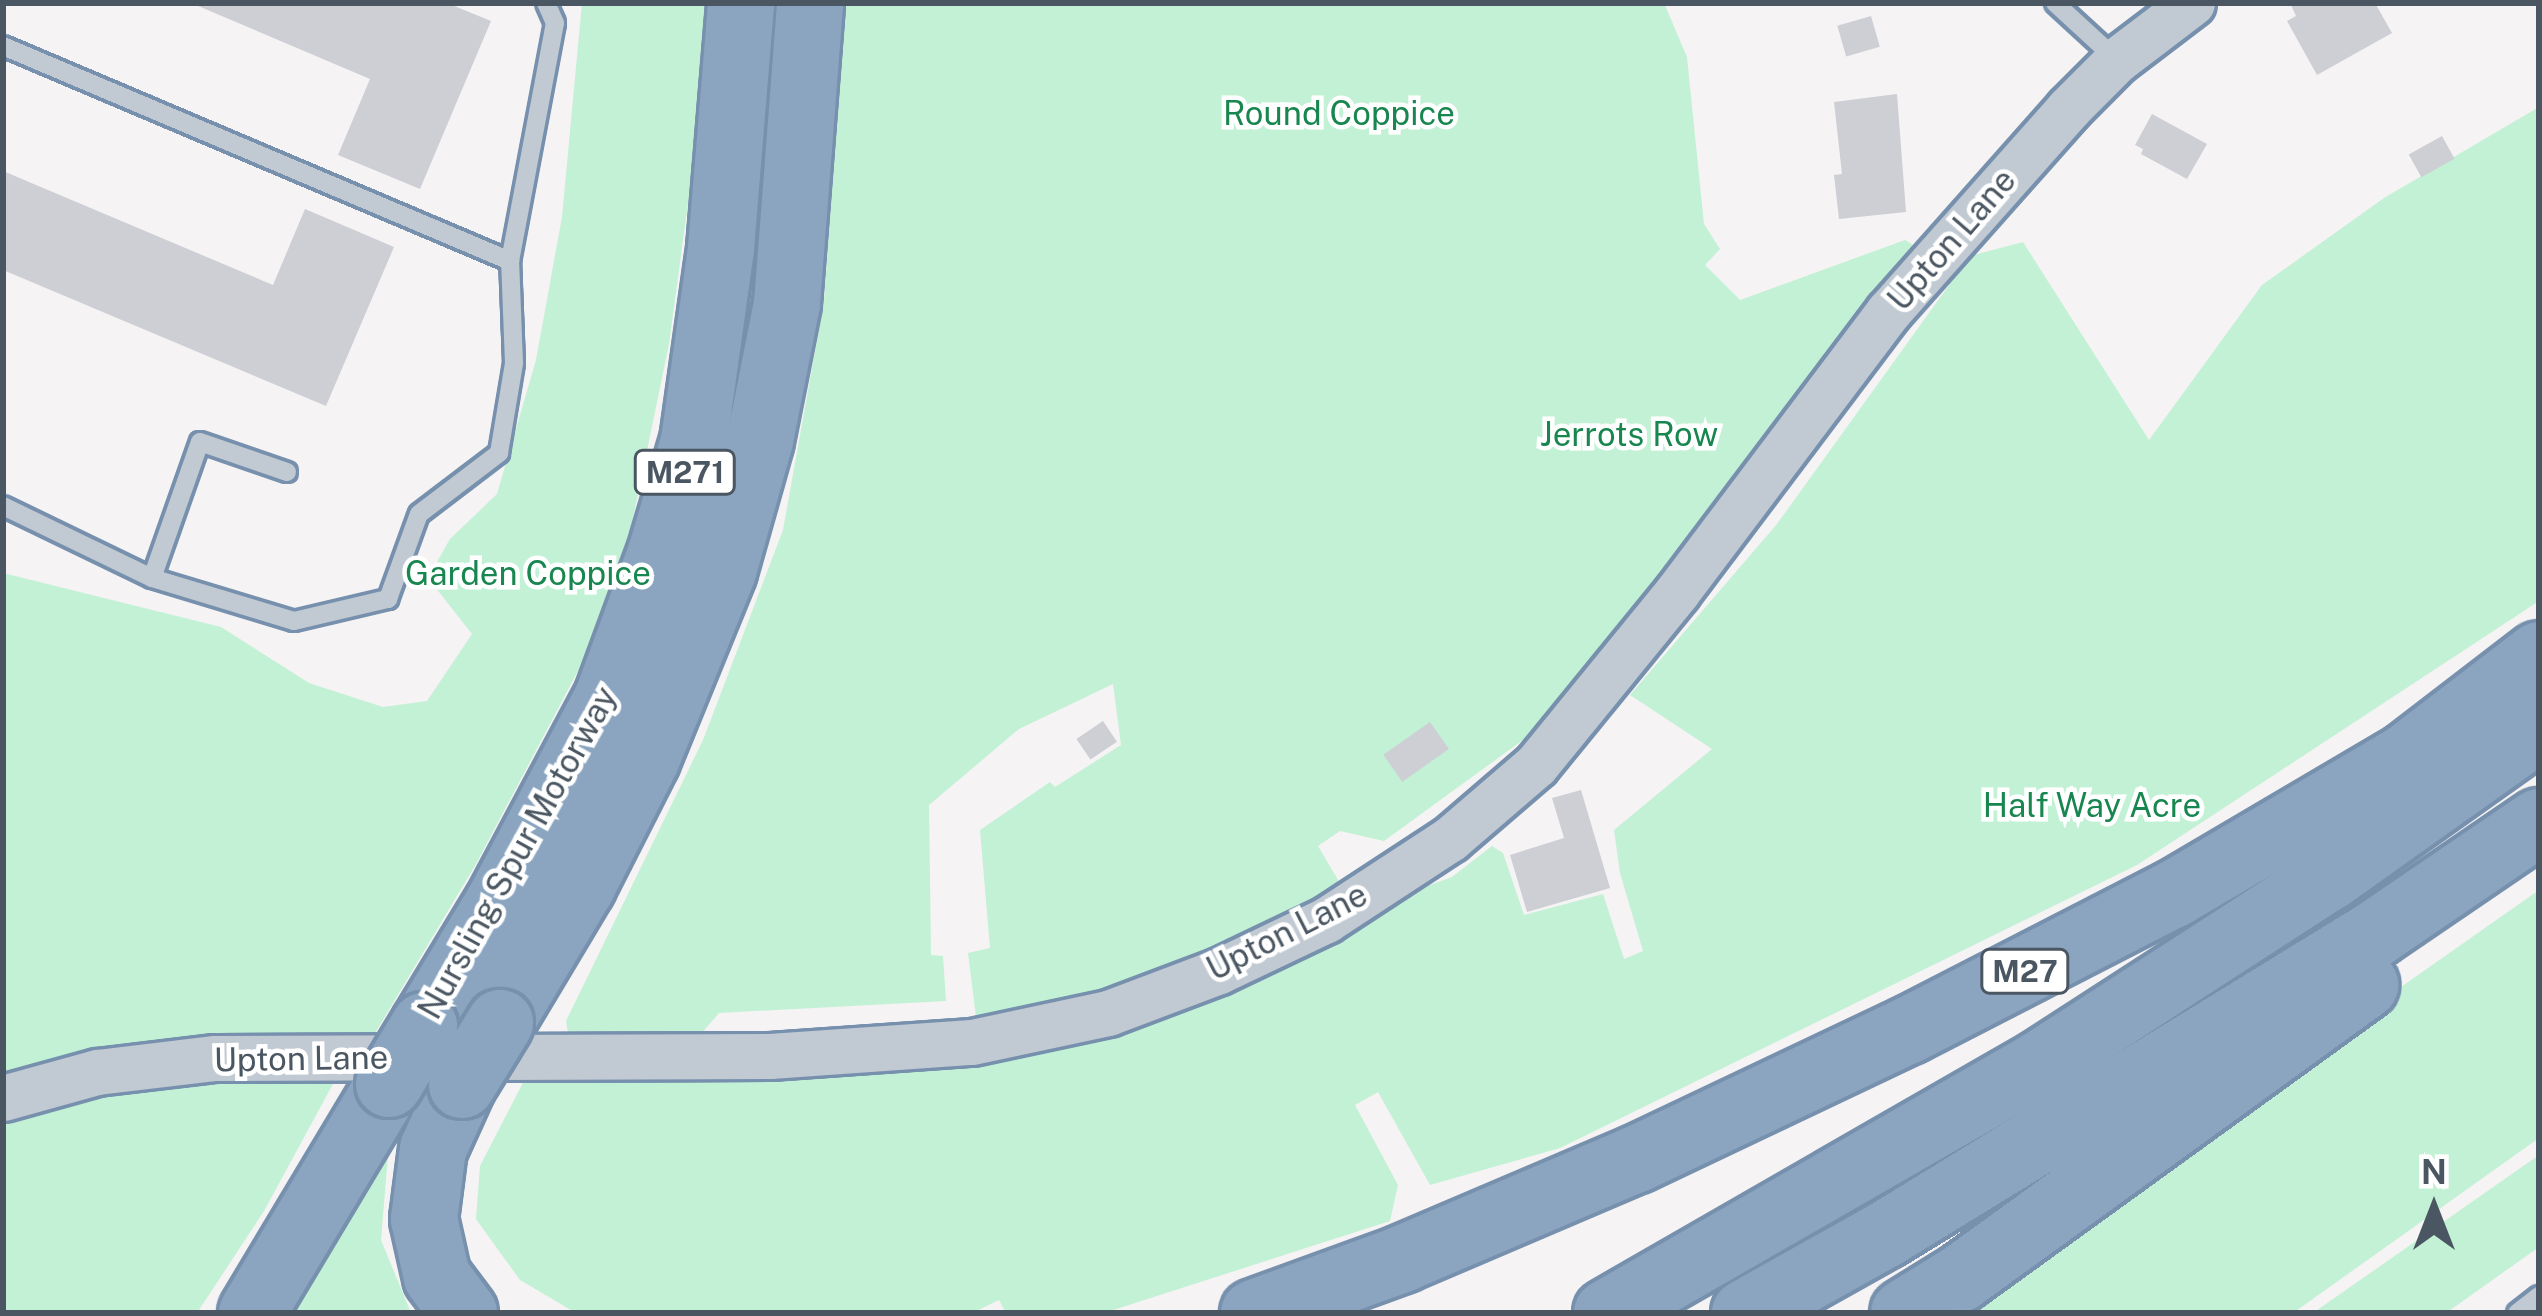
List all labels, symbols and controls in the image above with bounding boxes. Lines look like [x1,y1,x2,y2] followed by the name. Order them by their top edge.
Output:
[1223,94,1455,134] park label: Round Coppice
[1880,161,2024,319] street label: Upton Lane
[1540,415,1718,455] park label: Jerrots Row
[631,448,739,496] road number: M271
[405,554,651,594] park label: Garden Coppice
[410,680,626,1026] street label: Nursling Spur Motorway
[1982,786,2202,826] park label: Half Way Acre
[1200,875,1374,989] street label: Upton Lane
[1980,947,2070,995] road number: M27
[213,1038,389,1080] street label: Upton Lane
[2374,1148,2494,1268] north arrow
[2421,1153,2447,1191] text: N

